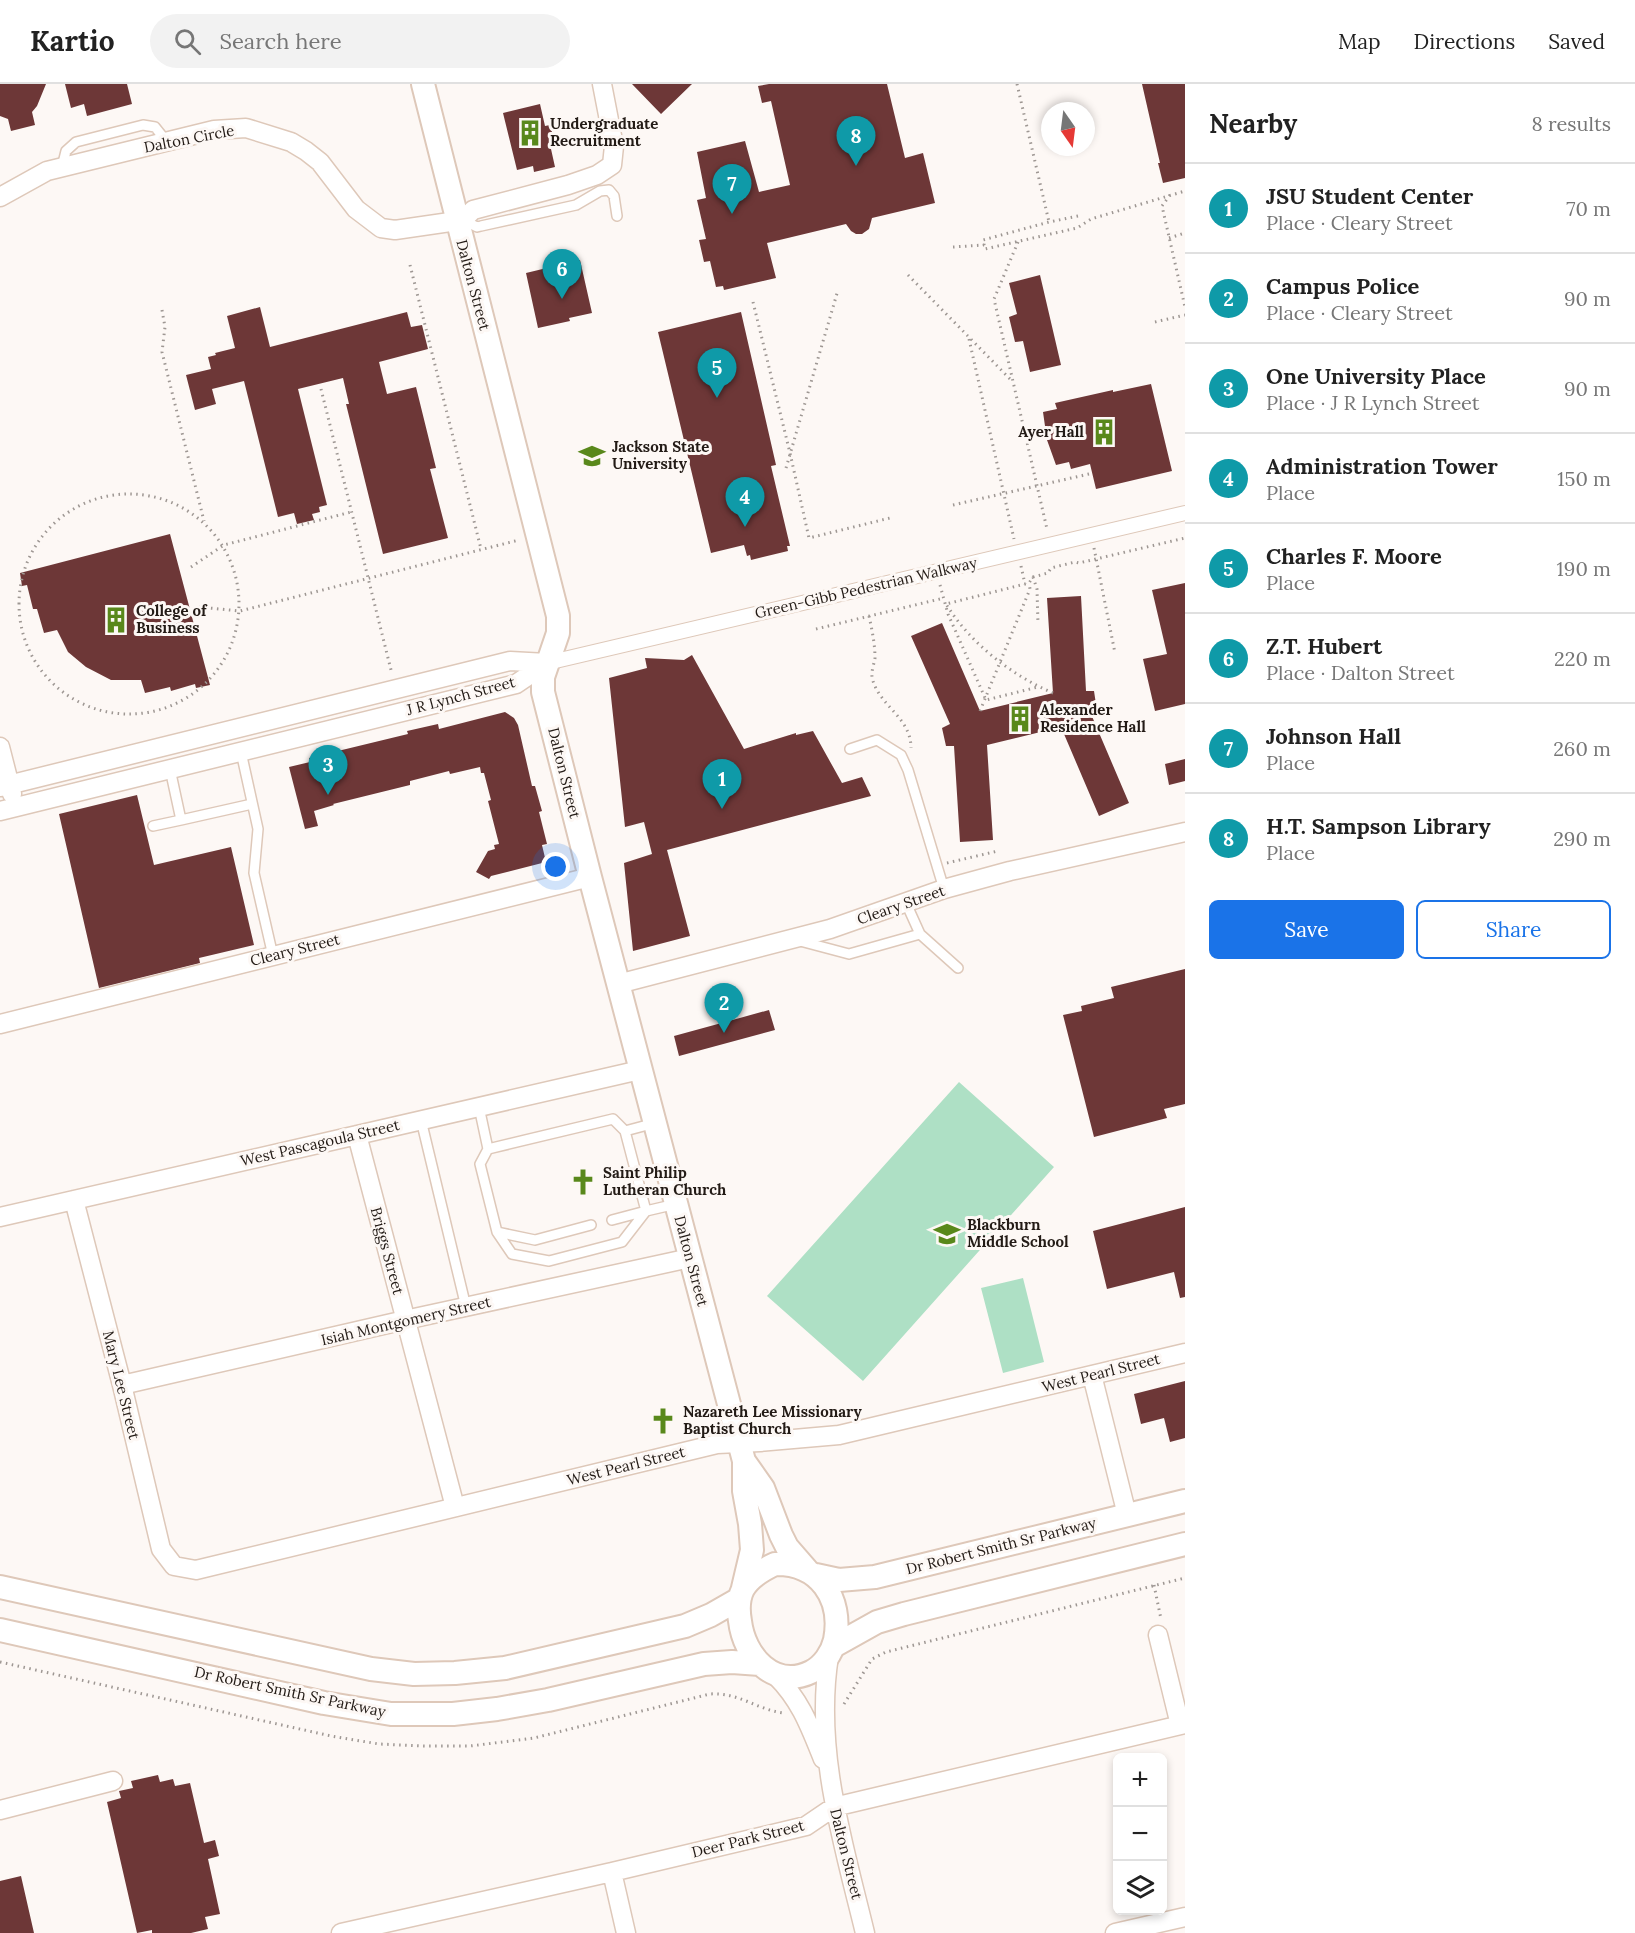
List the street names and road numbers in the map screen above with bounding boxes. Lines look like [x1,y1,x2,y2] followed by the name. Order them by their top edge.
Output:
[142,120,236,157] street label: Dalton Circle
[452,237,495,332] street label: Dalton Street
[753,553,979,622] street label: Green-Gibb Pedestrian Walkway
[404,672,517,719] street label: J R Lynch Street
[544,725,585,821] street label: Dalton Street
[854,881,947,928] street label: Cleary Street
[248,929,342,970] street label: Cleary Street
[238,1115,402,1170] street label: West Pascagoula Street
[367,1205,408,1297] street label: Briggs Street
[670,1213,713,1308] street label: Dalton Street
[319,1292,493,1349] street label: Isiah Montgomery Street
[99,1329,144,1441] street label: Mary Lee Street
[1040,1349,1162,1396] street label: West Pearl Street
[565,1442,687,1489] street label: West Pearl Street
[904,1513,1098,1578] street label: Dr Robert Smith Sr Parkway
[193,1662,388,1721] street label: Dr Robert Smith Sr Parkway
[826,1806,867,1902] street label: Dalton Street
[690,1815,806,1862] street label: Deer Park Street

